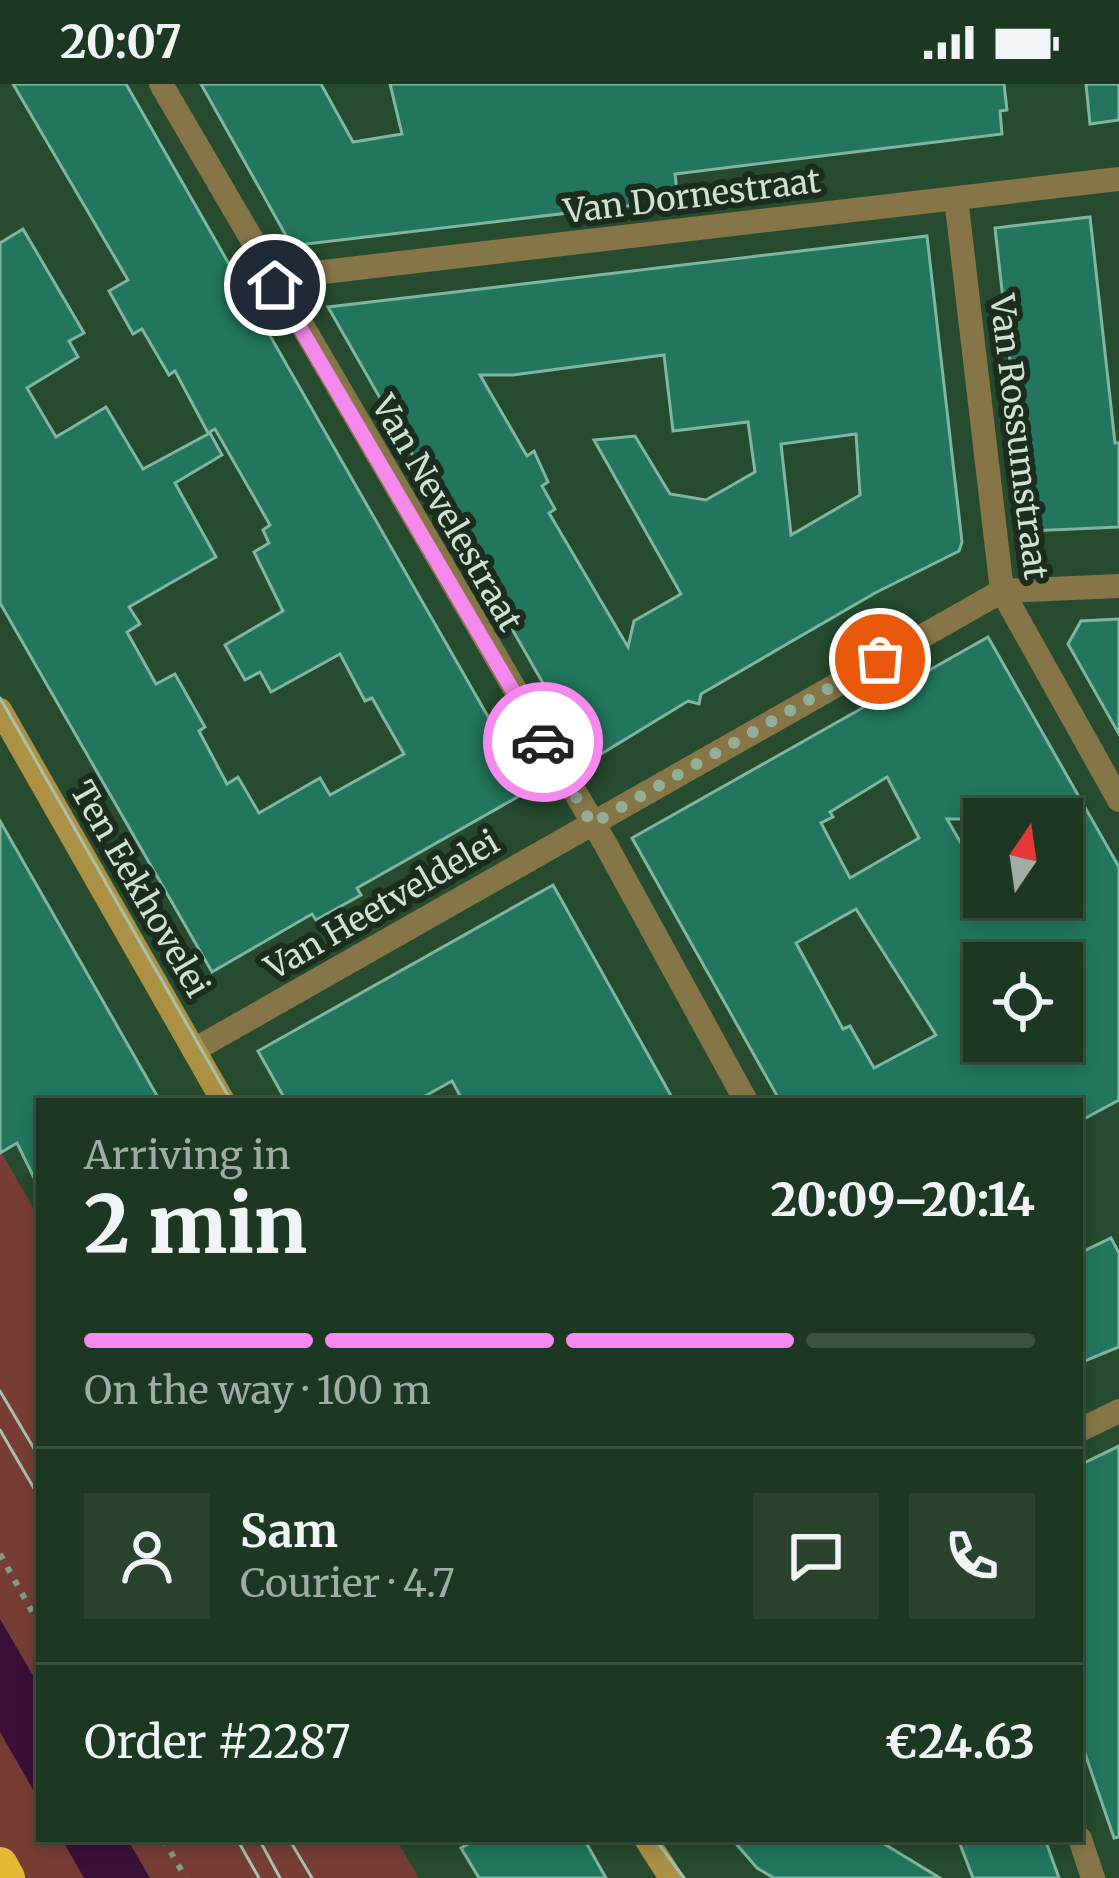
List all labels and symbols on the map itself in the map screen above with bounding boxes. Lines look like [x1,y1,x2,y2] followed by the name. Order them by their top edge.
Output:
[560,160,823,232] street label: Van Dornestraat
[224,234,326,336] pin
[981,291,1057,582] street label: Van Rossumstraat
[362,387,531,638] street label: Van Nevelestraat
[829,608,931,710] pin
[483,682,603,802] courier
[62,774,218,1004] street label: Ten Eekhovelei
[963,798,1083,918] north arrow
[257,821,506,989] street label: Van Heetveldelei

